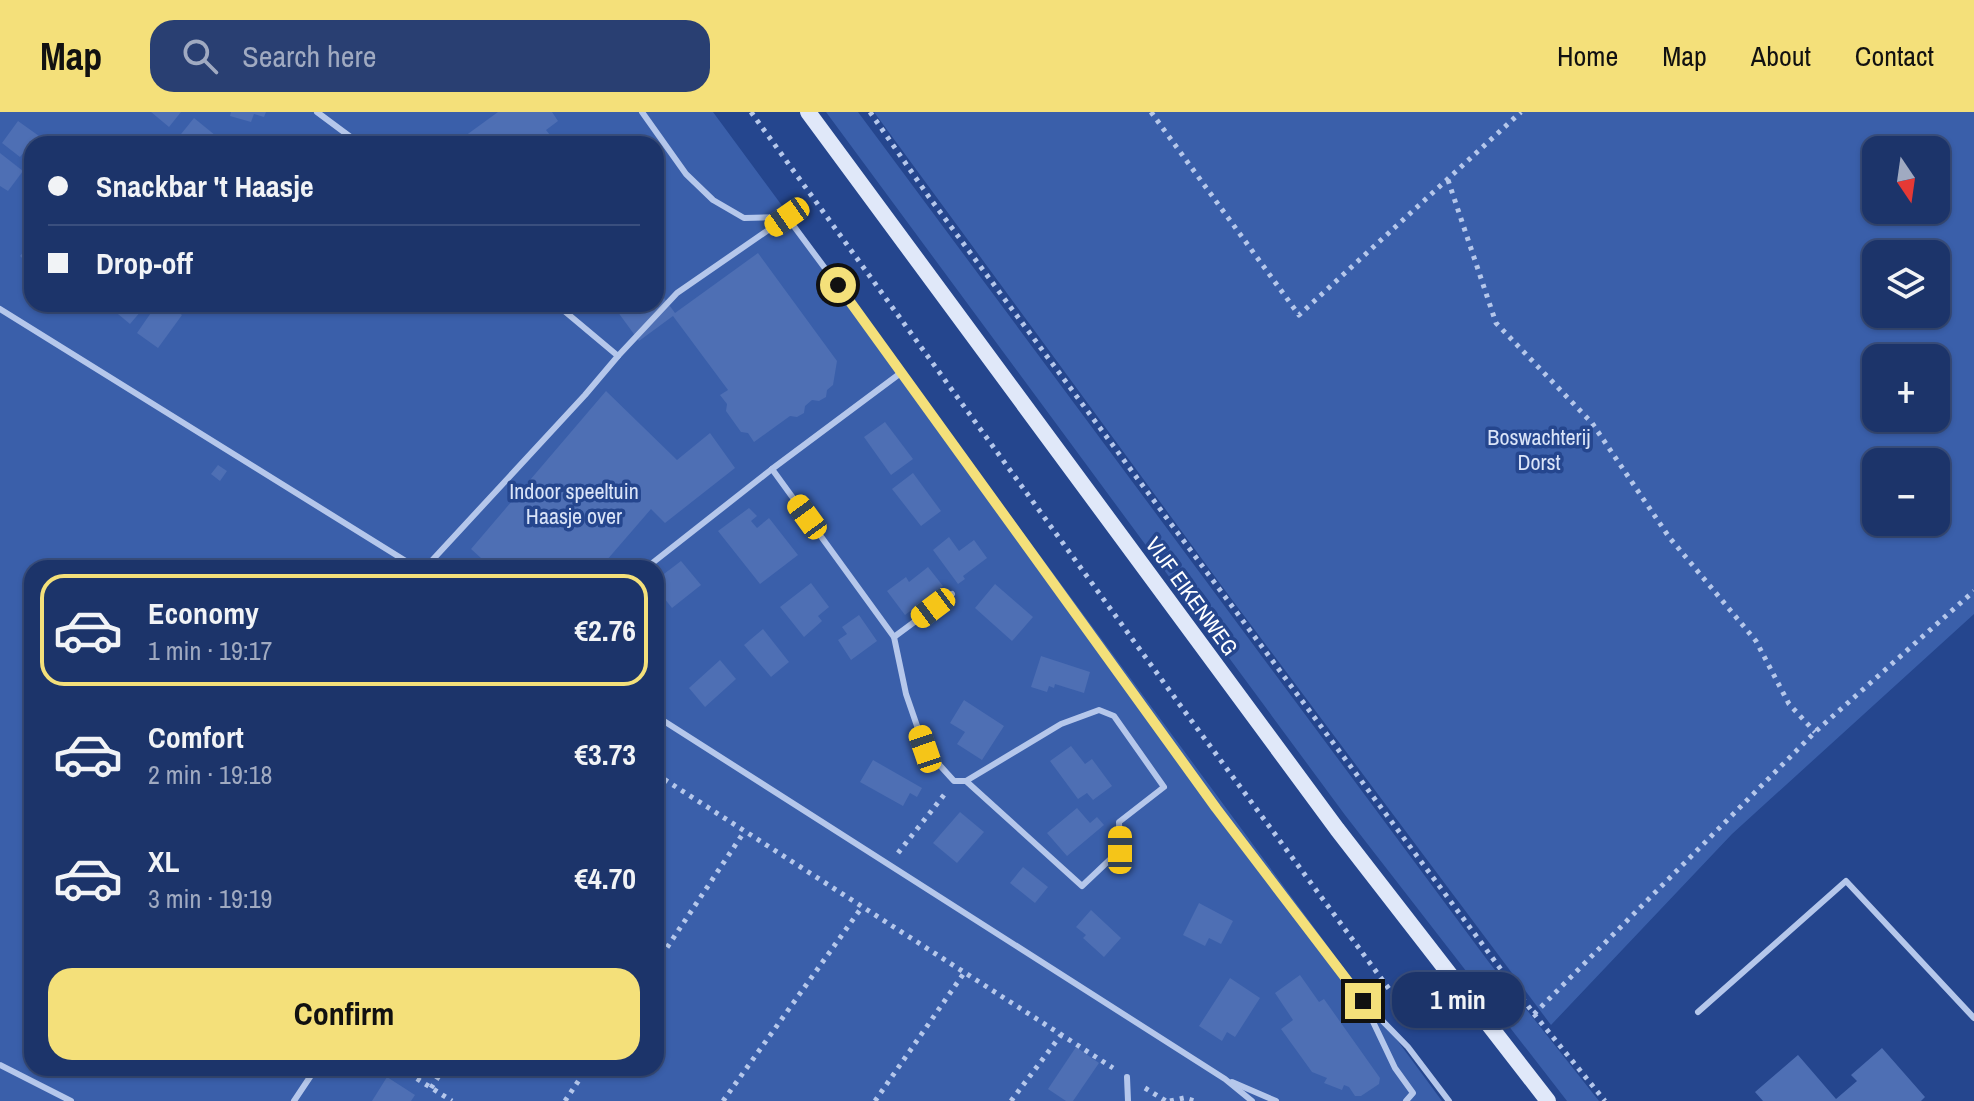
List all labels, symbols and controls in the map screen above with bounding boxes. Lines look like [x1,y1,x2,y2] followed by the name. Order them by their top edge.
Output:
[150,20,710,92] search box
[40,31,102,82] text: Map
[178,34,222,78] icon: search
[242,36,376,76] text: Search here
[1557,37,1618,75] text: Home
[1662,37,1707,75] text: Map
[1751,37,1811,75] text: About
[1855,37,1934,75] text: Contact
[1862,136,1950,224] north arrow
[1862,136,1950,536] map controls
[96,166,314,206] text: Snackbar 't Haasje
[760,193,814,241] car
[1862,240,1950,328] button: layers
[96,243,193,283] text: Drop-off
[820,267,856,303] route start
[1862,344,1950,432] button: +
[1487,422,1591,477] park label: Boswachterij Dorst
[1862,448,1950,536] button: −
[509,476,639,531] park label: Indoor speeltuin Haasje over
[783,491,831,543] car
[1139,531,1245,661] street label: VIJF EIKENWEG
[907,584,959,632] car
[148,593,259,633] text: Economy
[52,594,124,666] icon: car
[574,610,636,650] text: €2.76
[148,633,272,668] text: 1 min · 19:17
[148,717,244,757] text: Comfort
[52,718,124,790] icon: car
[906,722,944,776] car
[574,734,636,774] text: €3.73
[148,757,272,792] text: 2 min · 19:18
[1108,826,1132,874] car
[148,841,179,881] text: XL
[52,842,124,914] icon: car
[574,858,636,898] text: €4.70
[148,881,272,916] text: 3 min · 19:19
[48,968,640,1060] button: Confirm
[1391,973,1523,1029] callout: 1 min
[1430,982,1486,1017] text: 1 min
[1345,983,1381,1019] route end

